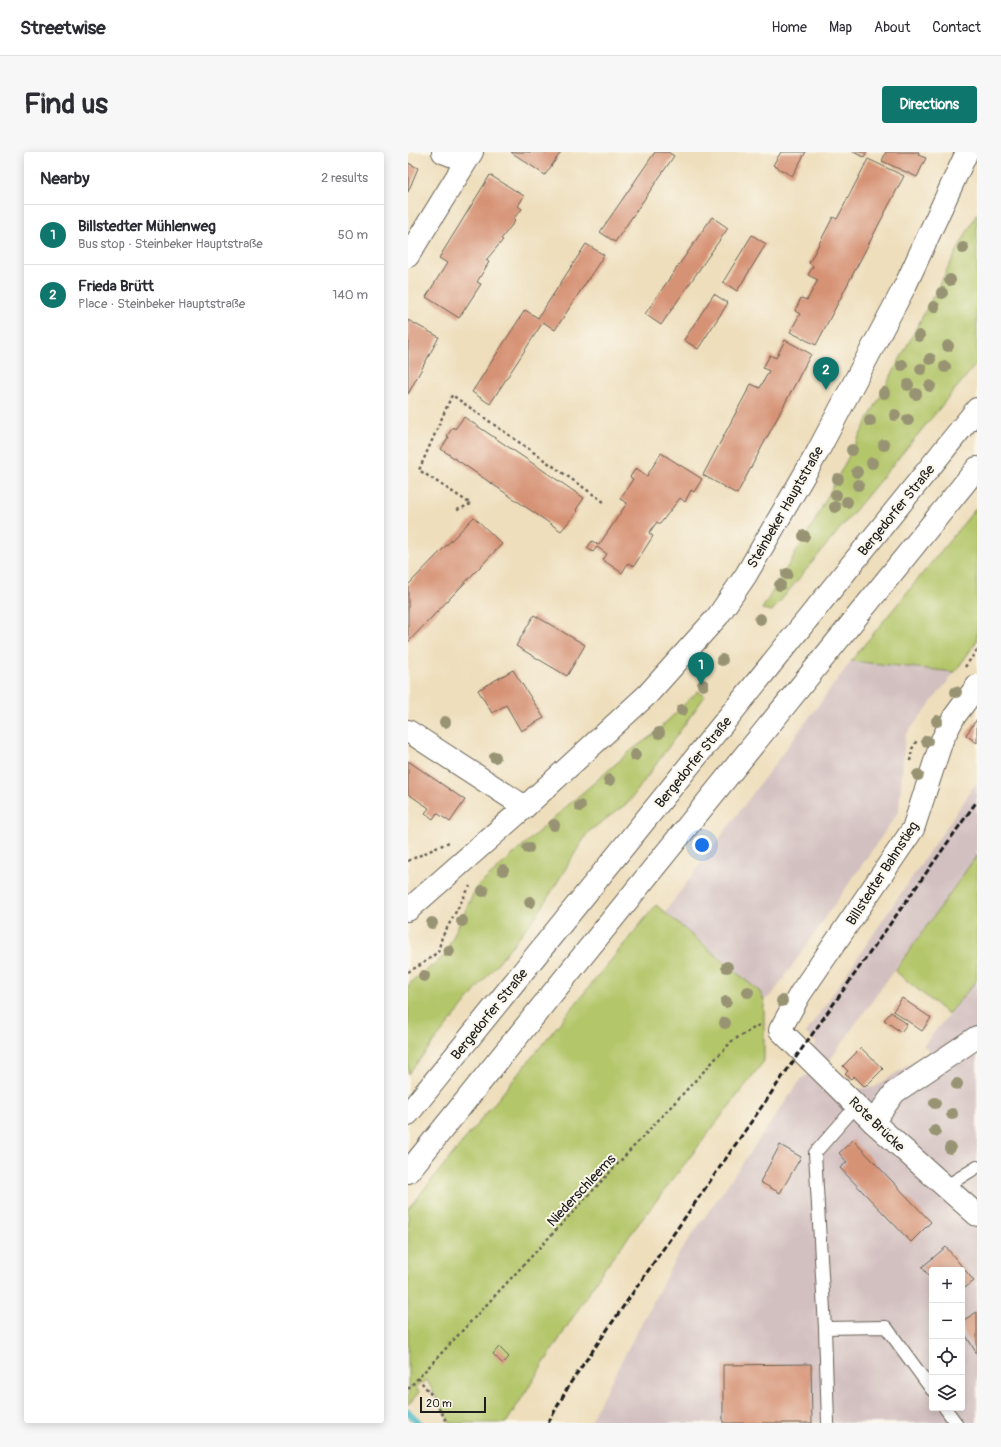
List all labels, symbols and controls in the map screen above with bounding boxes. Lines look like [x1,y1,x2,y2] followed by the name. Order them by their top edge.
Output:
[20,16,106,40] text: Streetwise
[772,19,807,36] text: Home
[829,19,852,36] text: Map
[874,19,910,36] text: About
[932,19,981,36] text: Contact
[882,86,977,123] button: Directions
[24,87,108,122] text: Find us
[40,168,89,189] text: Nearby
[321,170,368,186] text: 2 results
[78,217,216,236] text: Billstedter Mühlenweg
[50,227,56,243] text: 1
[338,227,368,243] text: 50 m
[78,236,263,252] text: Bus stop · Steinbeker Hauptstraße
[78,277,154,296] text: Frieda Brütt
[49,287,57,303] text: 2
[332,287,368,303] text: 140 m
[78,296,245,312] text: Place · Steinbeker Hauptstraße
[813,357,839,390] pin: 2
[744,443,827,571] street label: Steinbeker Hauptstraße
[854,461,938,559] street label: Bergedorfer Straße
[688,652,714,685] pin: 1
[651,713,735,811] street label: Bergedorfer Straße
[843,818,922,928] street label: Billstedter Bahnstieg
[692,835,712,855] your location
[447,965,531,1063] street label: Bergedorfer Straße
[845,1094,908,1155] street label: Rote Brücke
[543,1150,620,1230] street label: Niederschleems
[929,1267,965,1411] map controls
[929,1267,965,1303] button: +
[929,1303,965,1339] button: −
[929,1339,965,1375] button: locate
[929,1375,965,1411] button: layers
[420,1395,486,1414] scale bar
[426,1397,452,1410] text: 20 m

